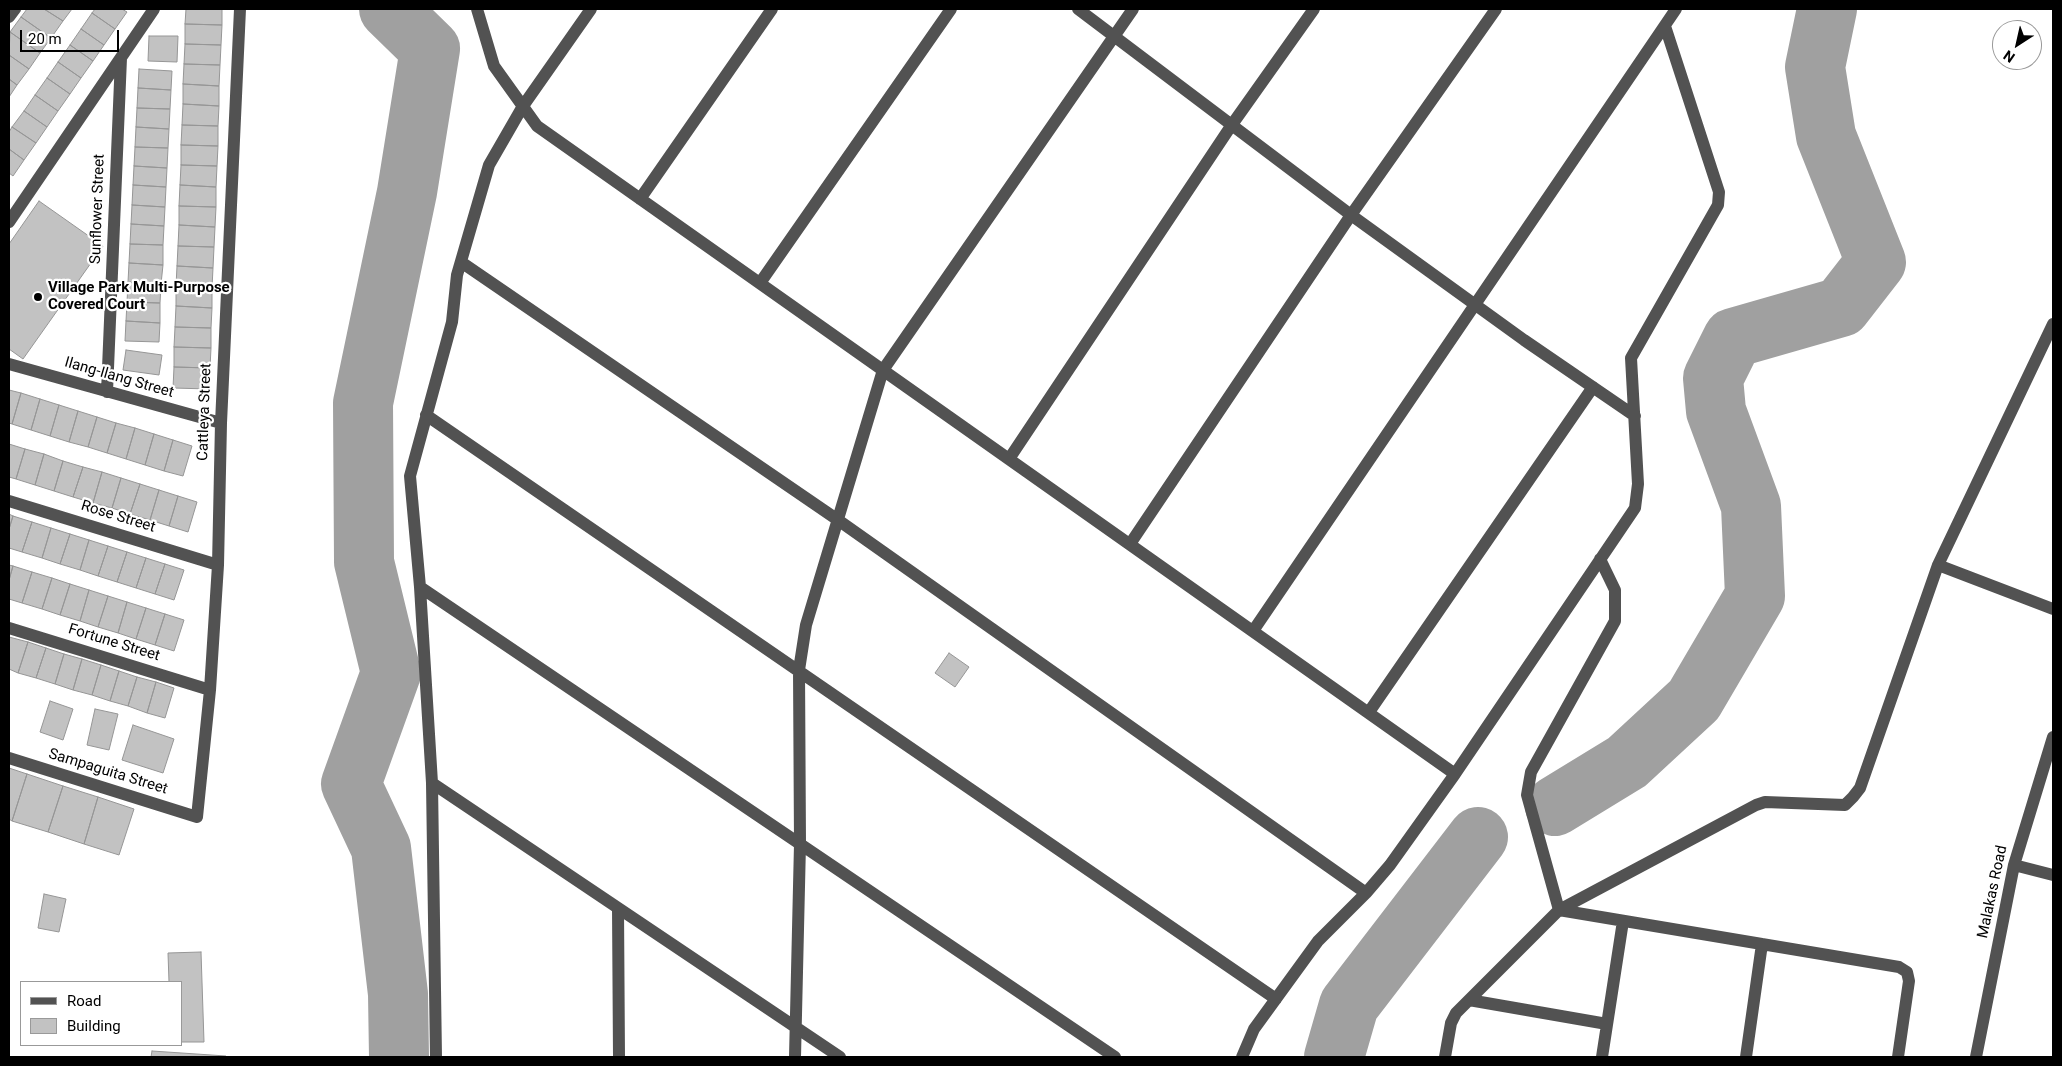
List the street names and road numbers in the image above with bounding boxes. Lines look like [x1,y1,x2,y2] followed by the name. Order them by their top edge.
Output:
[87,154,109,264] street label: Sunflower Street
[62,354,176,402] street label: Ilang-Ilang Street
[194,363,216,461] street label: Cattleya Street
[79,497,157,537] street label: Rose Street
[66,621,162,665] street label: Fortune Street
[46,745,170,799] street label: Sampaguita Street
[1974,844,2012,940] street label: Malakas Road

